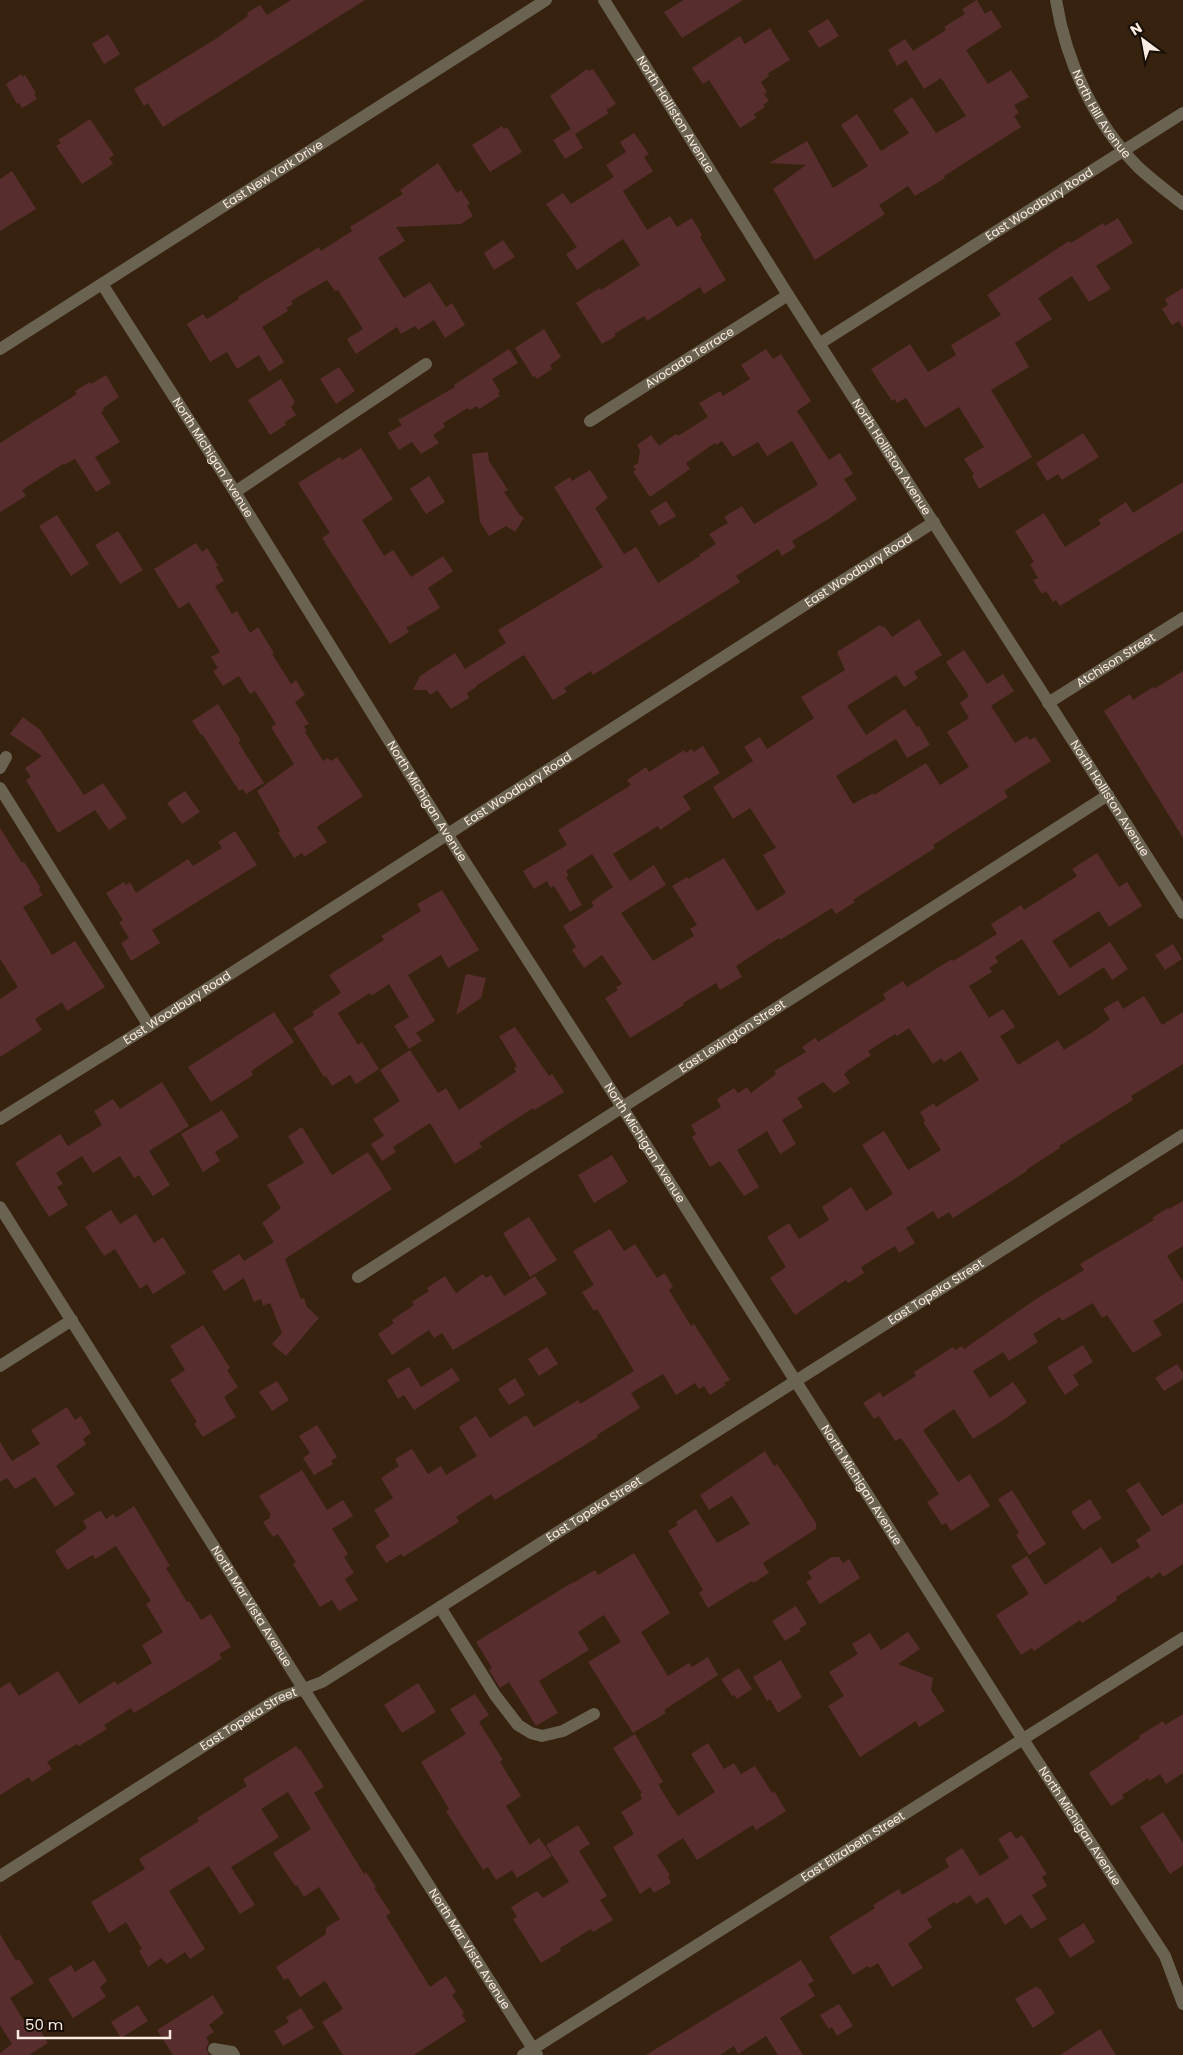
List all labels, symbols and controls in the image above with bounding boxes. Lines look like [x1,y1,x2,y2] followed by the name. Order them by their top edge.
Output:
[1118,15,1168,65] north arrow
[1126,18,1146,40] text: N
[633,52,719,176] street label: North Holliston Avenue
[1068,67,1135,162] street label: North Hill Avenue
[219,136,326,212] street label: East New York Drive
[982,163,1096,244] street label: East Woodbury Road
[641,322,737,392] street label: Avocado Terrace
[169,394,258,521] street label: North Michigan Avenue
[848,395,936,518] street label: North Holliston Avenue
[801,529,916,611] street label: East Woodbury Road
[1073,629,1158,691] street label: Atchison Street
[383,737,472,865] street label: North Michigan Avenue
[1067,737,1154,860] street label: North Holliston Avenue
[460,748,575,830] street label: East Woodbury Road
[120,967,234,1048] street label: East Woodbury Road
[676,995,789,1077] street label: East Lexington Street
[601,1079,690,1206] street label: North Michigan Avenue
[884,1255,987,1328] street label: East Topeka Street
[817,1421,906,1548] street label: North Michigan Avenue
[542,1472,645,1546] street label: East Topeka Street
[207,1542,297,1670] street label: North Mar Vista Avenue
[196,1683,299,1754] street label: East Topeka Street
[1035,1763,1126,1889] street label: North Michigan Avenue
[797,1807,908,1885] street label: East Elizabeth Street
[425,1885,515,2012] street label: North Mar Vista Avenue
[18,2008,170,2040] scale bar
[25,2014,63,2035] text: 50 m

